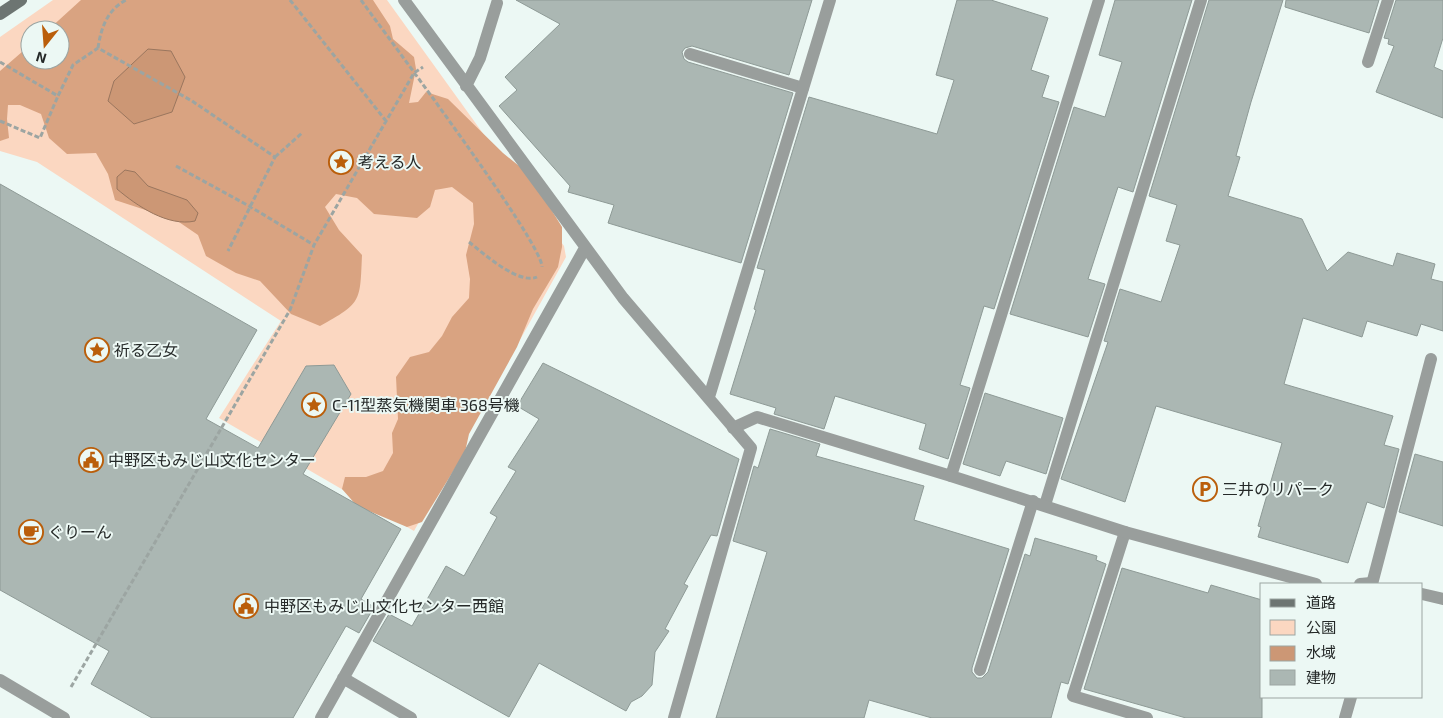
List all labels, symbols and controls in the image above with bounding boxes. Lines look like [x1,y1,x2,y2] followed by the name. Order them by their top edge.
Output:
[20,20,70,70] north arrow
[34,48,48,68] text: N
[328,149,354,175] place icon: 考える人
[358,152,422,171] place label: 考える人
[84,337,110,363] place icon: 祈る乙女
[114,340,178,359] place label: 祈る乙女
[301,392,327,418] place icon: C-11型蒸気機関車 368号機
[332,395,520,414] place label: C-11型蒸気機関車 368号機
[78,447,104,473] public building icon: 中野区もみじ山文化センター
[108,450,316,469] place label: 中野区もみじ山文化センター
[1192,476,1218,502] parking icon: 三井のリパーク
[1222,479,1334,498] place label: 三井のリパーク
[18,519,44,545] cafe icon: ぐりーん
[48,522,112,541] place label: ぐりーん
[1260,583,1423,698] legend
[233,593,259,619] public building icon: 中野区もみじ山文化センター西館
[1306,593,1336,611] text: 道路
[264,596,504,615] place label: 中野区もみじ山文化センター西館
[1306,618,1336,636] text: 公園
[1306,643,1336,661] text: 水域
[1306,668,1336,686] text: 建物

